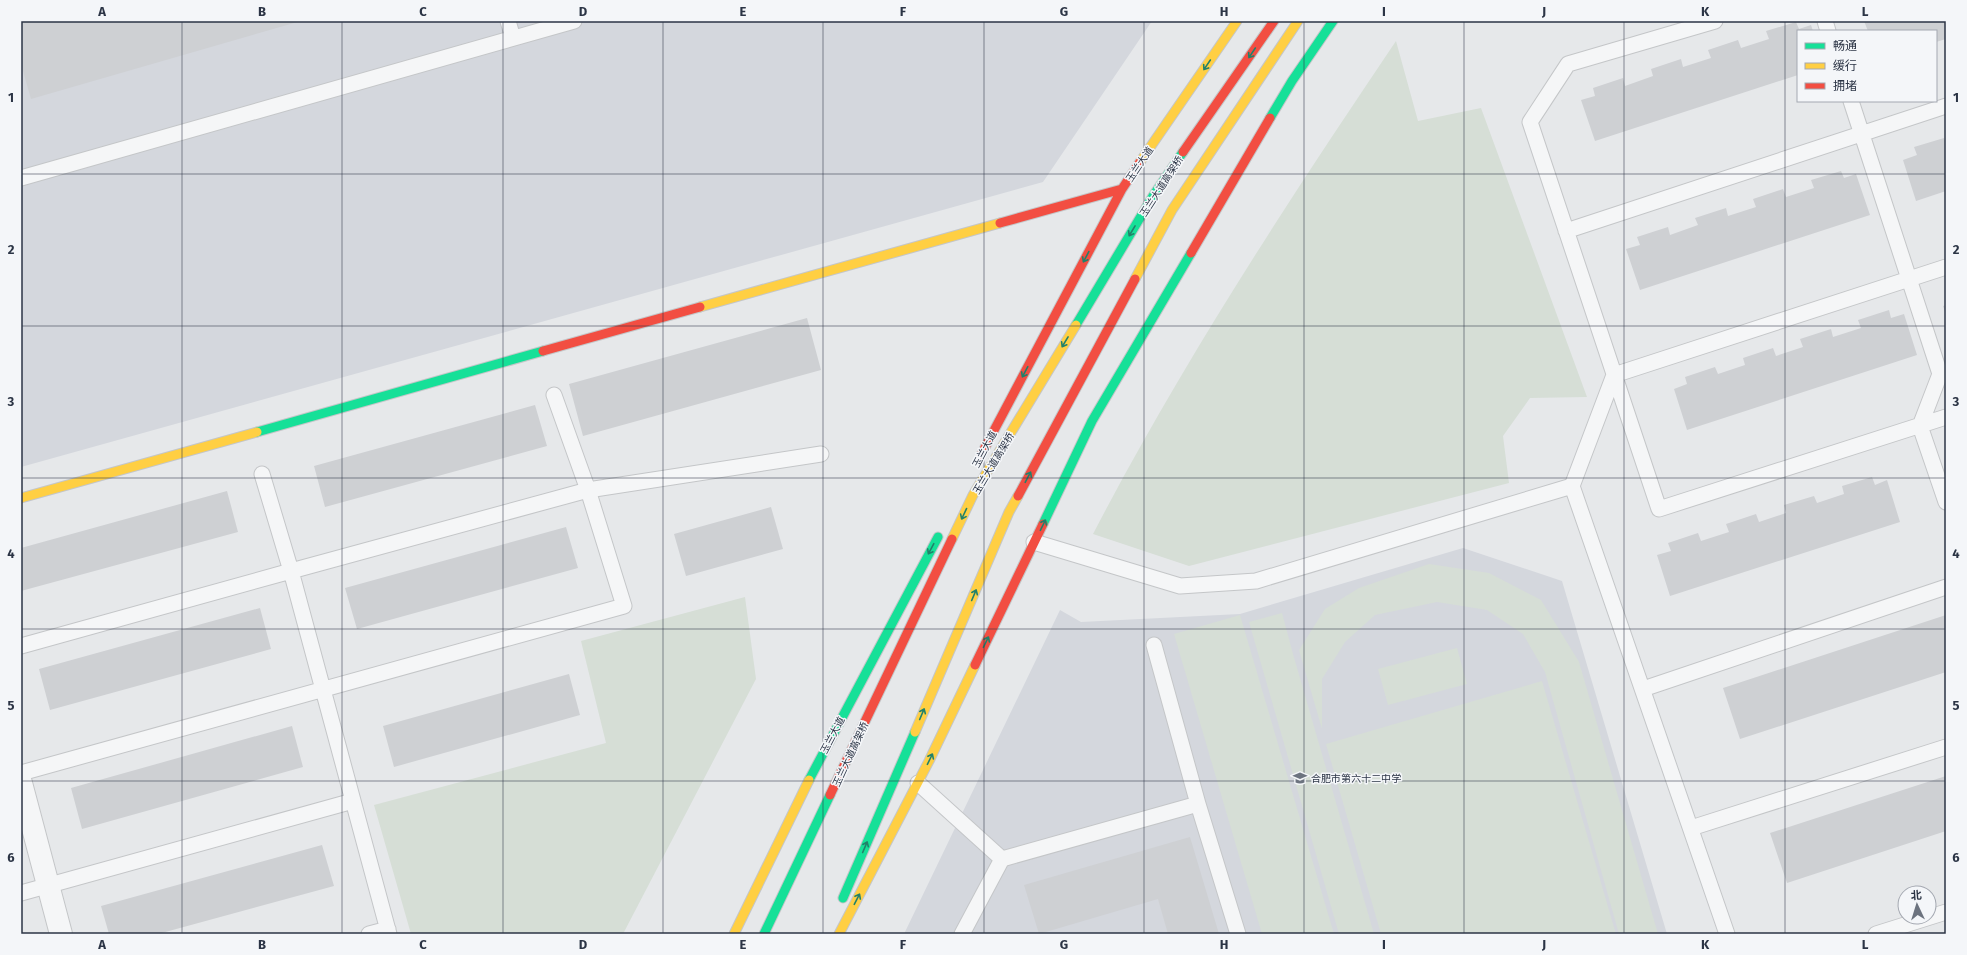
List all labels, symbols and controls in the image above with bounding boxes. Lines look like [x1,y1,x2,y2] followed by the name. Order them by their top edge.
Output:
[97,4,106,19] text: A
[258,4,266,19] text: B
[419,4,427,19] text: C
[579,4,588,19] text: D
[740,4,747,19] text: E
[900,4,907,19] text: F
[1060,4,1068,19] text: G
[1220,4,1228,19] text: H
[1382,4,1386,19] text: I
[1541,4,1546,19] text: J
[1701,4,1710,19] text: K
[1862,4,1869,19] text: L
[1797,30,1937,102] legend
[1833,39,1857,53] text: 畅通
[1248,47,1256,58] one-way arrow
[1203,59,1212,70] one-way arrow
[1833,59,1857,73] text: 缓行
[1833,79,1857,93] text: 拥堵
[8,90,14,105] text: 1
[1953,90,1959,105] text: 1
[1124,145,1156,184] street label: 玉兰大道
[1138,154,1186,219] street label: 玉兰大道高架桥
[1128,225,1136,237] one-way arrow
[8,242,15,257] text: 2
[1953,242,1960,257] text: 2
[1082,251,1089,263] one-way arrow
[1061,336,1069,348] one-way arrow
[1021,366,1028,378] one-way arrow
[7,394,15,409] text: 3
[1952,394,1960,409] text: 3
[970,429,1000,470] street label: 玉兰大道
[971,430,1017,497] street label: 玉兰大道高架桥
[1025,471,1032,483] one-way arrow
[960,508,967,520] one-way arrow
[1040,519,1047,531] one-way arrow
[927,543,935,555] one-way arrow
[7,546,15,561] text: 4
[1952,546,1960,561] text: 4
[970,589,978,601] one-way arrow
[983,636,990,648] one-way arrow
[8,698,15,713] text: 5
[1953,698,1960,713] text: 5
[919,709,926,721] one-way arrow
[818,715,848,756] street label: 玉兰大道
[831,720,871,789] street label: 玉兰大道高架桥
[927,753,934,765] one-way arrow
[1292,770,1308,786] school or university icon: 合肥市第六十二中学
[1311,773,1401,785] place label: 合肥市第六十二中学
[862,841,870,853] one-way arrow
[7,850,15,865] text: 6
[1952,850,1960,865] text: 6
[1897,885,1937,925] north arrow
[1910,889,1922,902] text: 北
[854,894,862,906] one-way arrow
[97,937,106,952] text: A
[258,937,266,952] text: B
[419,937,427,952] text: C
[579,937,588,952] text: D
[740,937,747,952] text: E
[900,937,907,952] text: F
[1060,937,1068,952] text: G
[1220,937,1228,952] text: H
[1382,937,1386,952] text: I
[1541,937,1546,952] text: J
[1701,937,1710,952] text: K
[1862,937,1869,952] text: L

